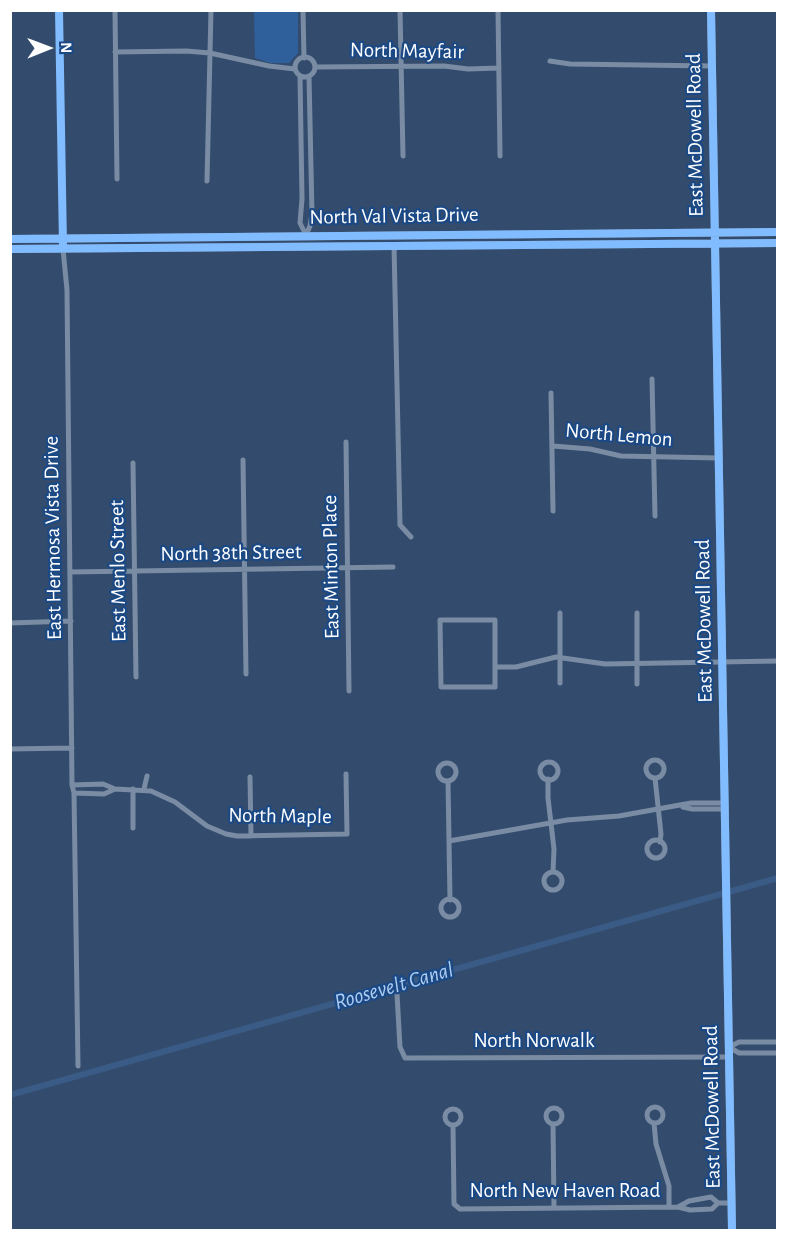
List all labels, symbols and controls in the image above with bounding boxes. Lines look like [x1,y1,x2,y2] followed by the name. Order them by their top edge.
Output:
[18,18,78,78] north arrow
[350,37,464,65] street label: North Mayfair
[58,42,74,53] text: N
[681,53,709,217] street label: East McDowell Road
[309,202,479,230] street label: North Val Vista Drive
[564,418,674,452] street label: North Lemon
[39,436,67,640] street label: East Hermosa Vista Drive
[317,495,345,639] street label: East Minton Place
[104,500,132,642] street label: East Menlo Street
[160,539,302,567] street label: North 38th Street
[690,539,718,703] street label: East McDowell Road
[228,802,332,830] street label: North Maple
[331,956,457,1016] water label: Roosevelt Canal
[698,1025,726,1189] street label: East McDowell Road
[473,1028,595,1054] street label: North Norwalk
[470,1178,660,1204] street label: North New Haven Road

